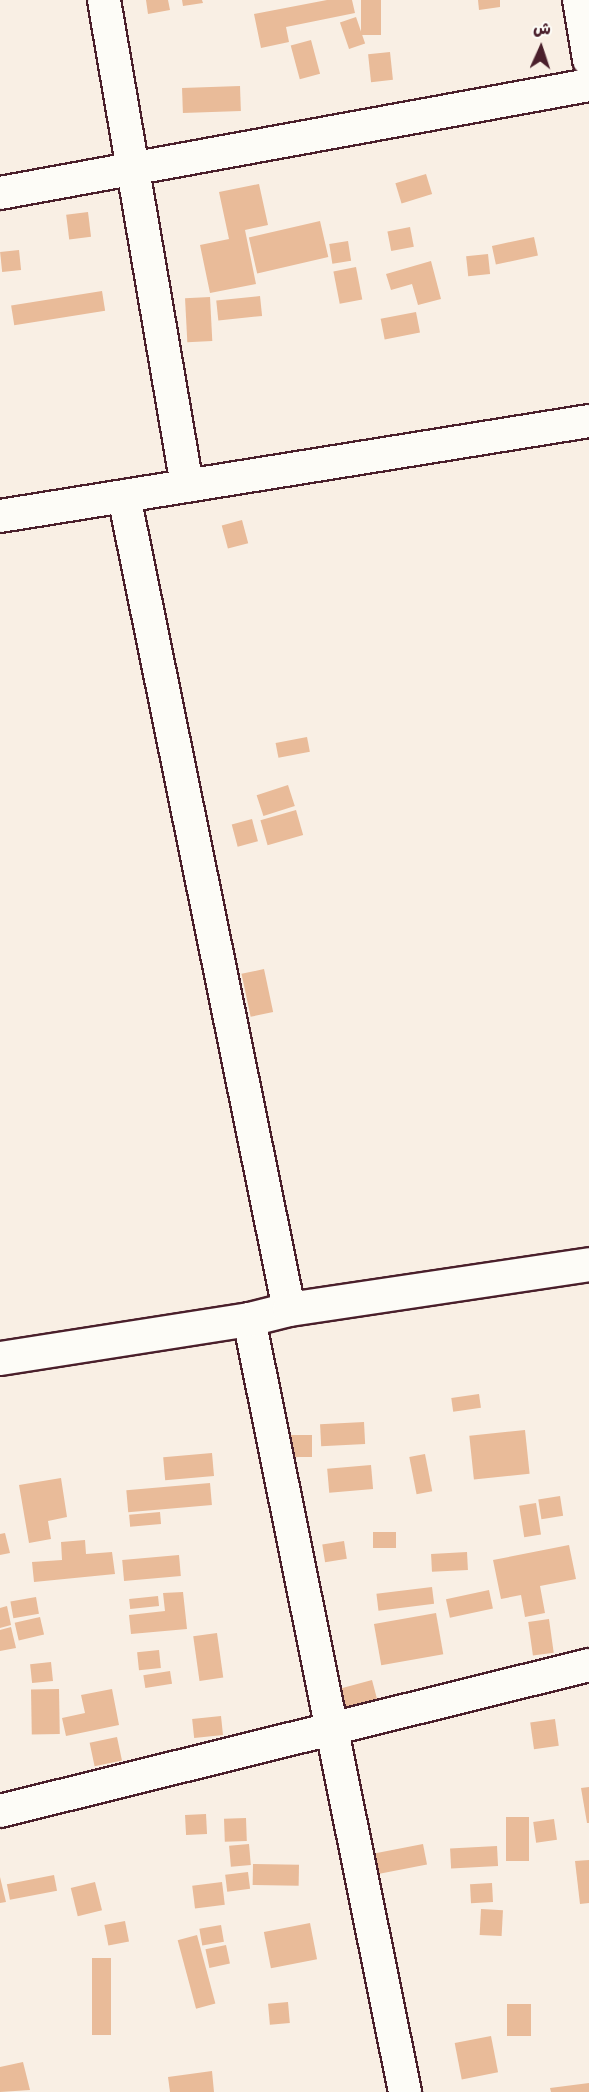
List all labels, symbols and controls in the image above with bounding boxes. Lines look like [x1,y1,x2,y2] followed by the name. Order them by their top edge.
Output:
[511,18,571,78] north arrow
[533,18,551,42] text: ش

